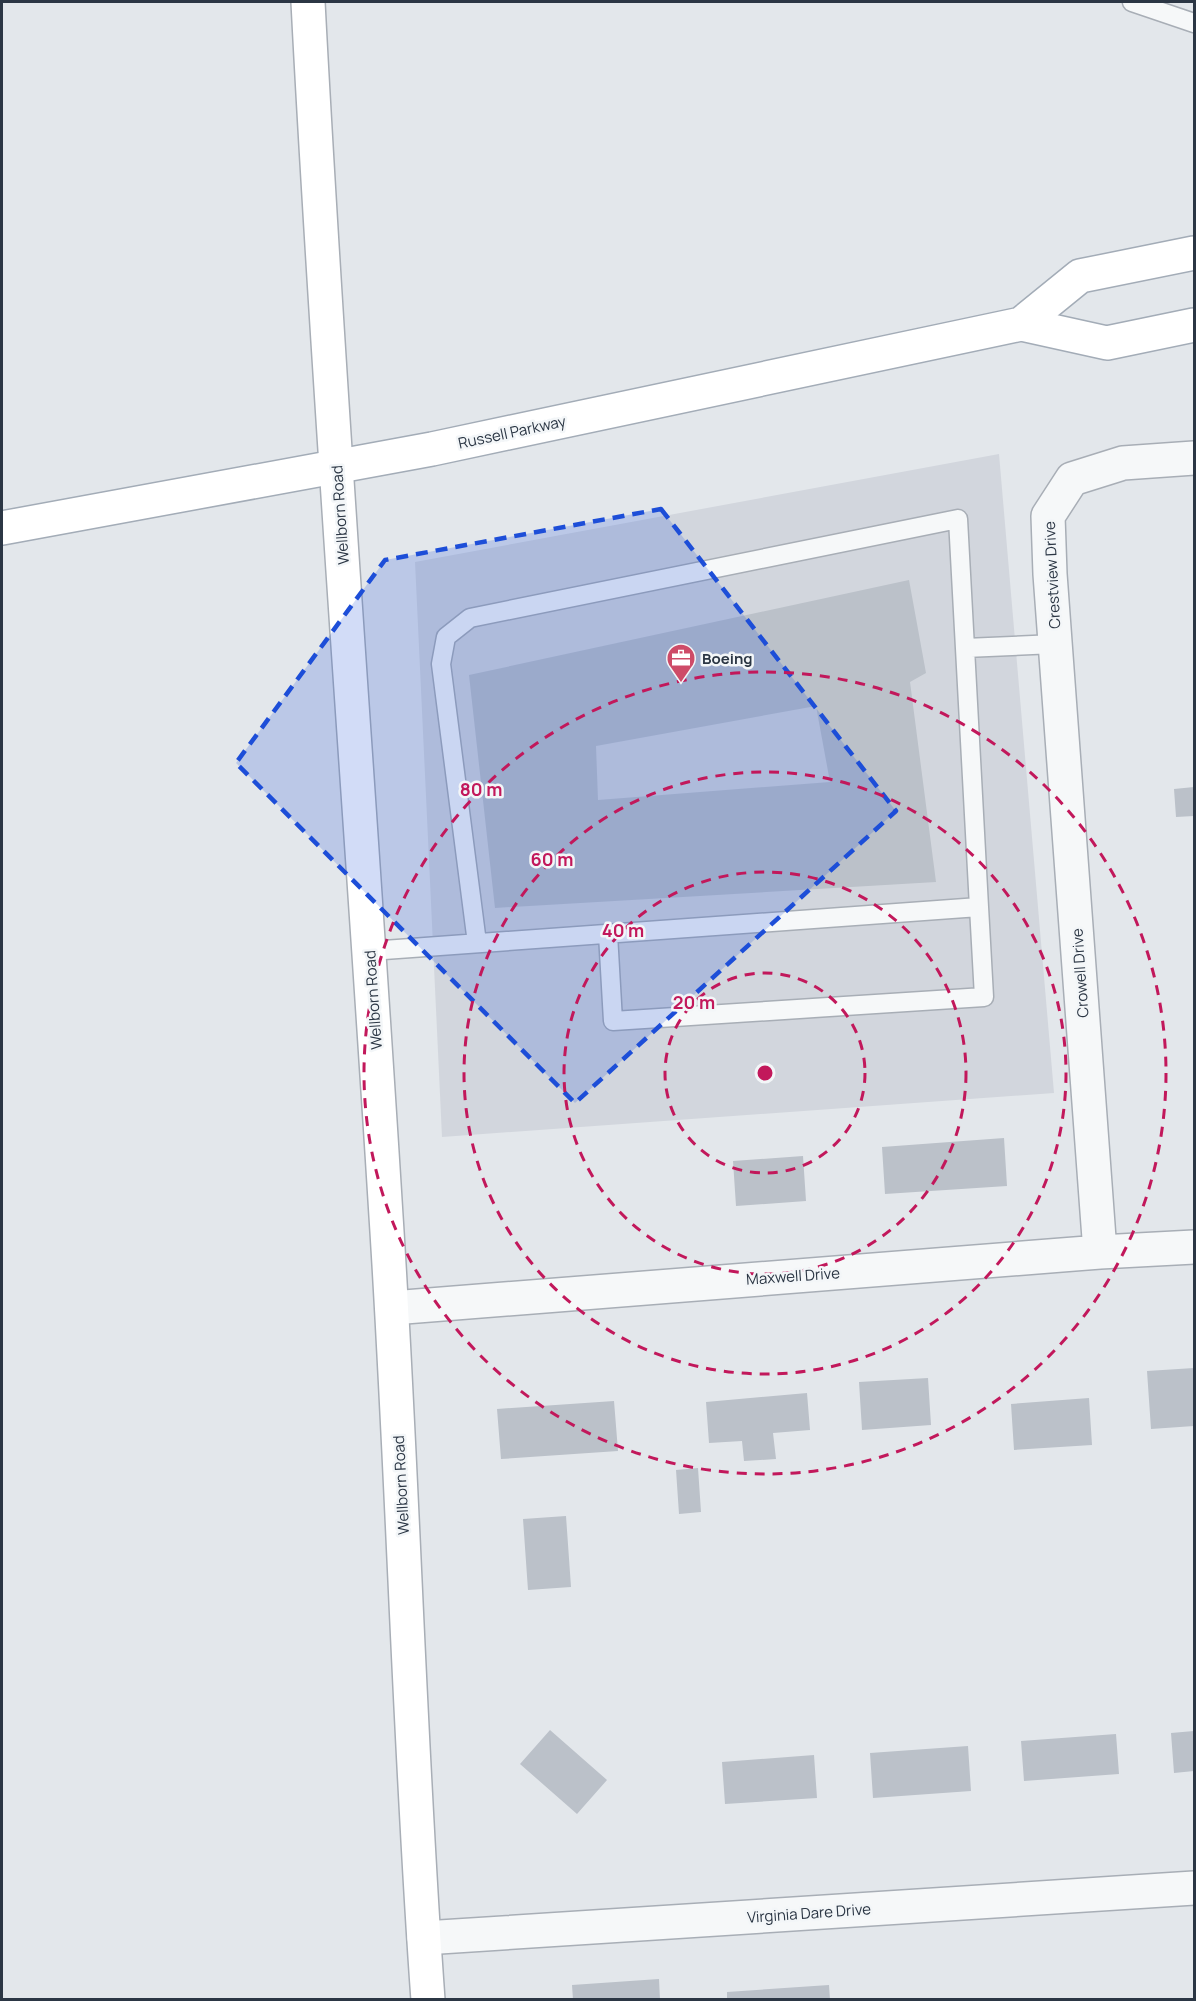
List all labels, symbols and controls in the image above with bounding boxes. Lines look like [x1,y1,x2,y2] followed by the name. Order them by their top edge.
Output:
[456,410,568,454] street label: Russell Parkway
[326,465,354,565] street label: Wellborn Road
[1039,520,1065,629] street label: Crestview Drive
[665,642,697,684] office icon: Boeing
[702,648,753,669] place label: Boeing
[460,777,502,801] text: 80 m
[531,847,573,871] text: 60 m
[602,918,644,942] text: 40 m
[1066,927,1094,1018] street label: Crowell Drive
[359,950,387,1050] street label: Wellborn Road
[673,990,715,1014] text: 20 m
[755,1063,775,1083] centre of rings
[746,1262,841,1290] street label: Maxwell Drive
[388,1435,414,1535] street label: Wellborn Road
[746,1898,872,1928] street label: Virginia Dare Drive

